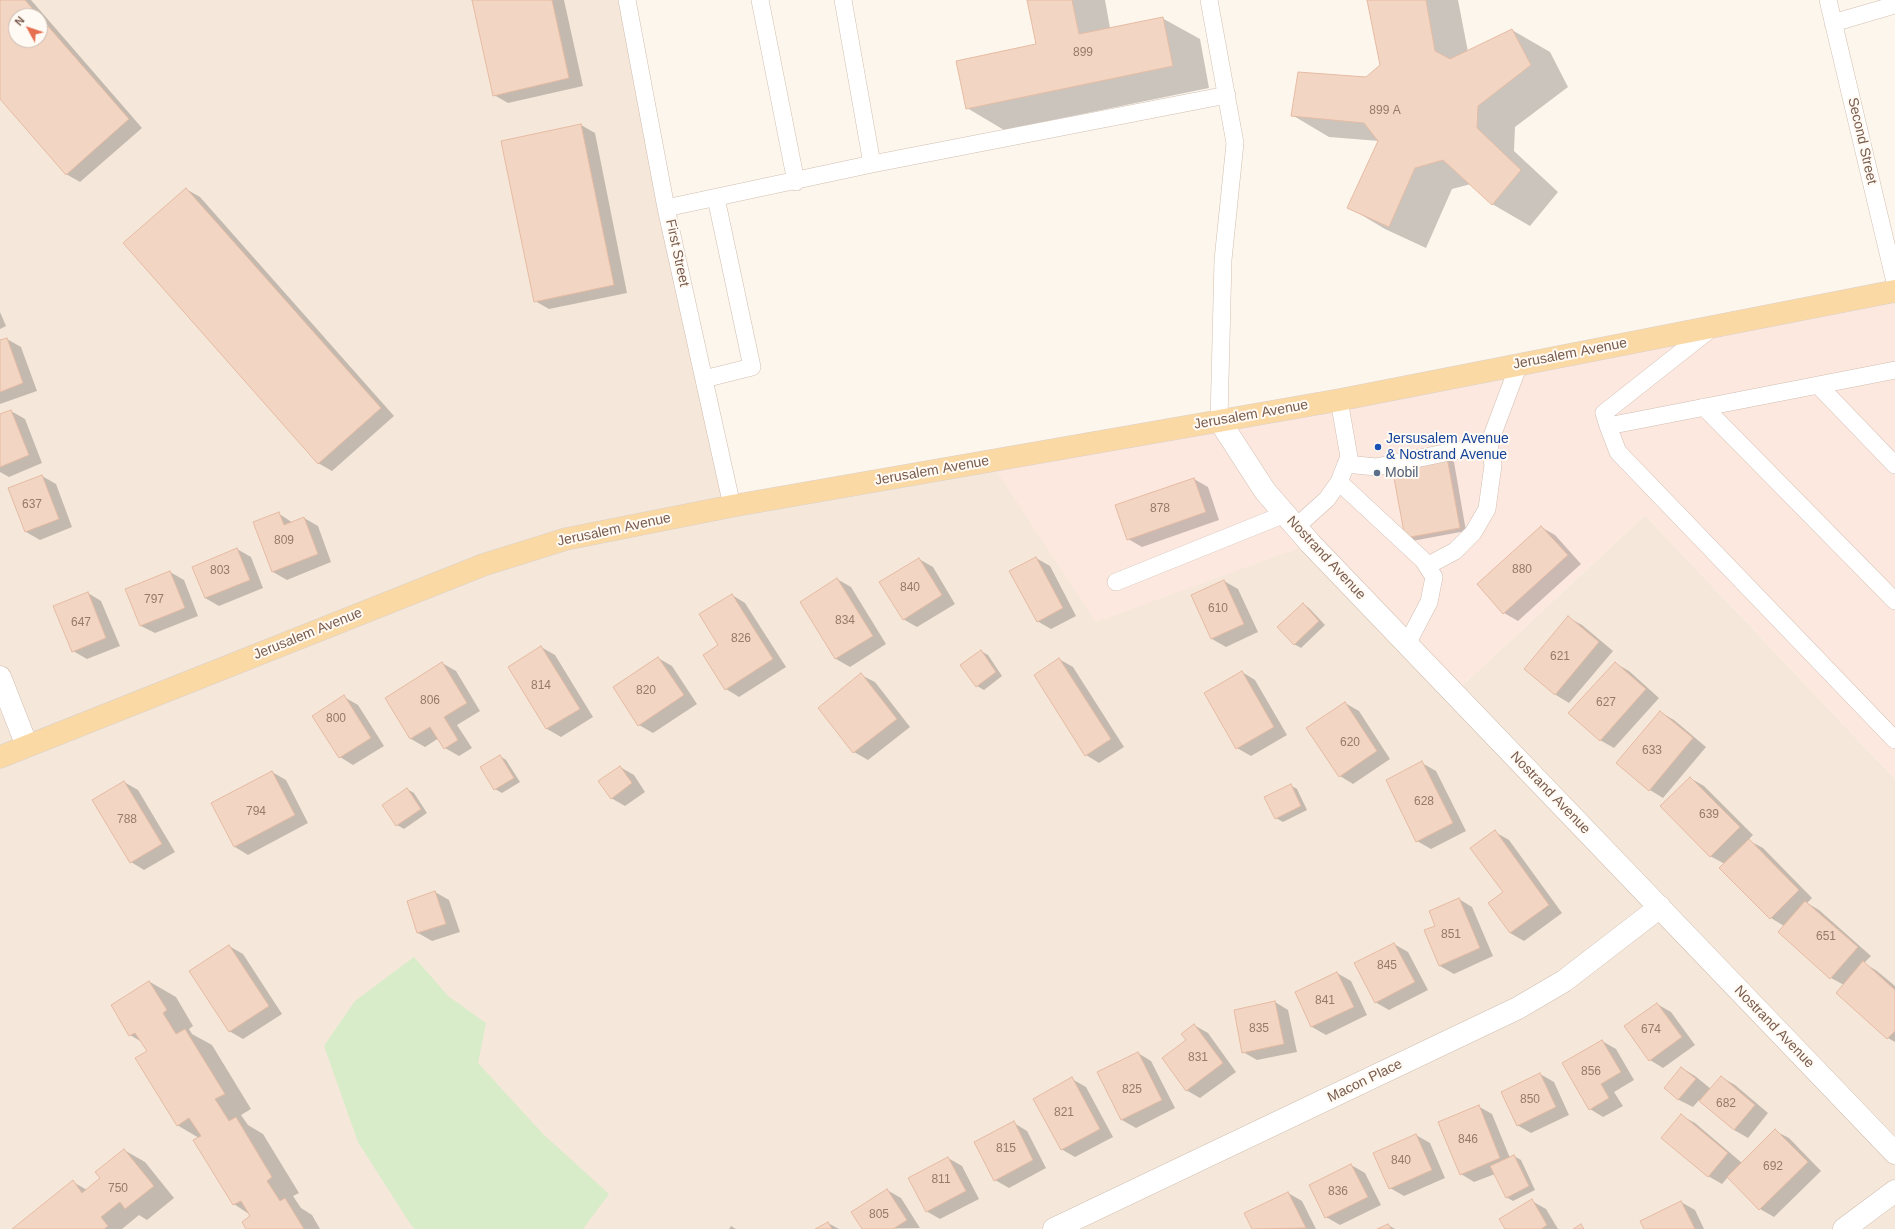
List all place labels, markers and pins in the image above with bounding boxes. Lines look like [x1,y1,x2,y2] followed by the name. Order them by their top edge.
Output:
[1386,431,1509,464] place label: Jersusalem Avenue & Nostrand Avenue
[1373,442,1383,452] marker: Jersusalem Avenue & Nostrand Avenue
[1385,465,1418,481] place label: Mobil
[1372,468,1382,478] marker: Mobil

